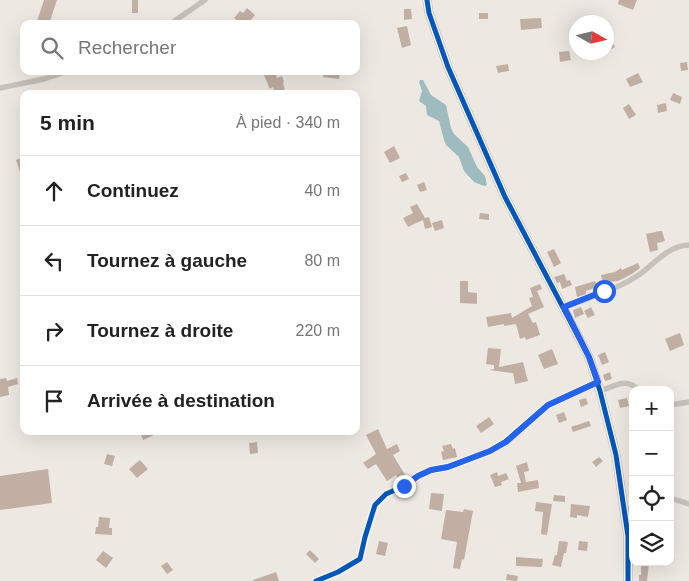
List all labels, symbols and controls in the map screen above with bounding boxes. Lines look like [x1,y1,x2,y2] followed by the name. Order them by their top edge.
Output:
[569,15,614,60] north arrow
[20,20,360,75] search box
[38,34,66,62] icon: search
[78,37,176,58] text: Rechercher
[40,111,95,134] text: 5 min
[236,114,340,131] text: À pied · 340 m
[40,177,68,205] icon: ahead
[87,180,179,201] text: Continuez
[304,182,340,199] text: 40 m
[40,247,68,275] icon: left
[87,250,247,271] text: Tournez à gauche
[304,252,340,269] text: 80 m
[593,280,616,303] route start
[40,317,68,345] icon: right
[87,320,233,341] text: Tournez à droite
[296,322,340,339] text: 220 m
[629,386,674,566] map controls
[629,386,674,431] button: +
[40,387,68,415] icon: arrive
[87,390,275,411] text: Arrivée à destination
[629,431,674,476] button: −
[393,475,416,498] route end
[629,476,674,521] button: locate
[629,521,674,566] button: layers

